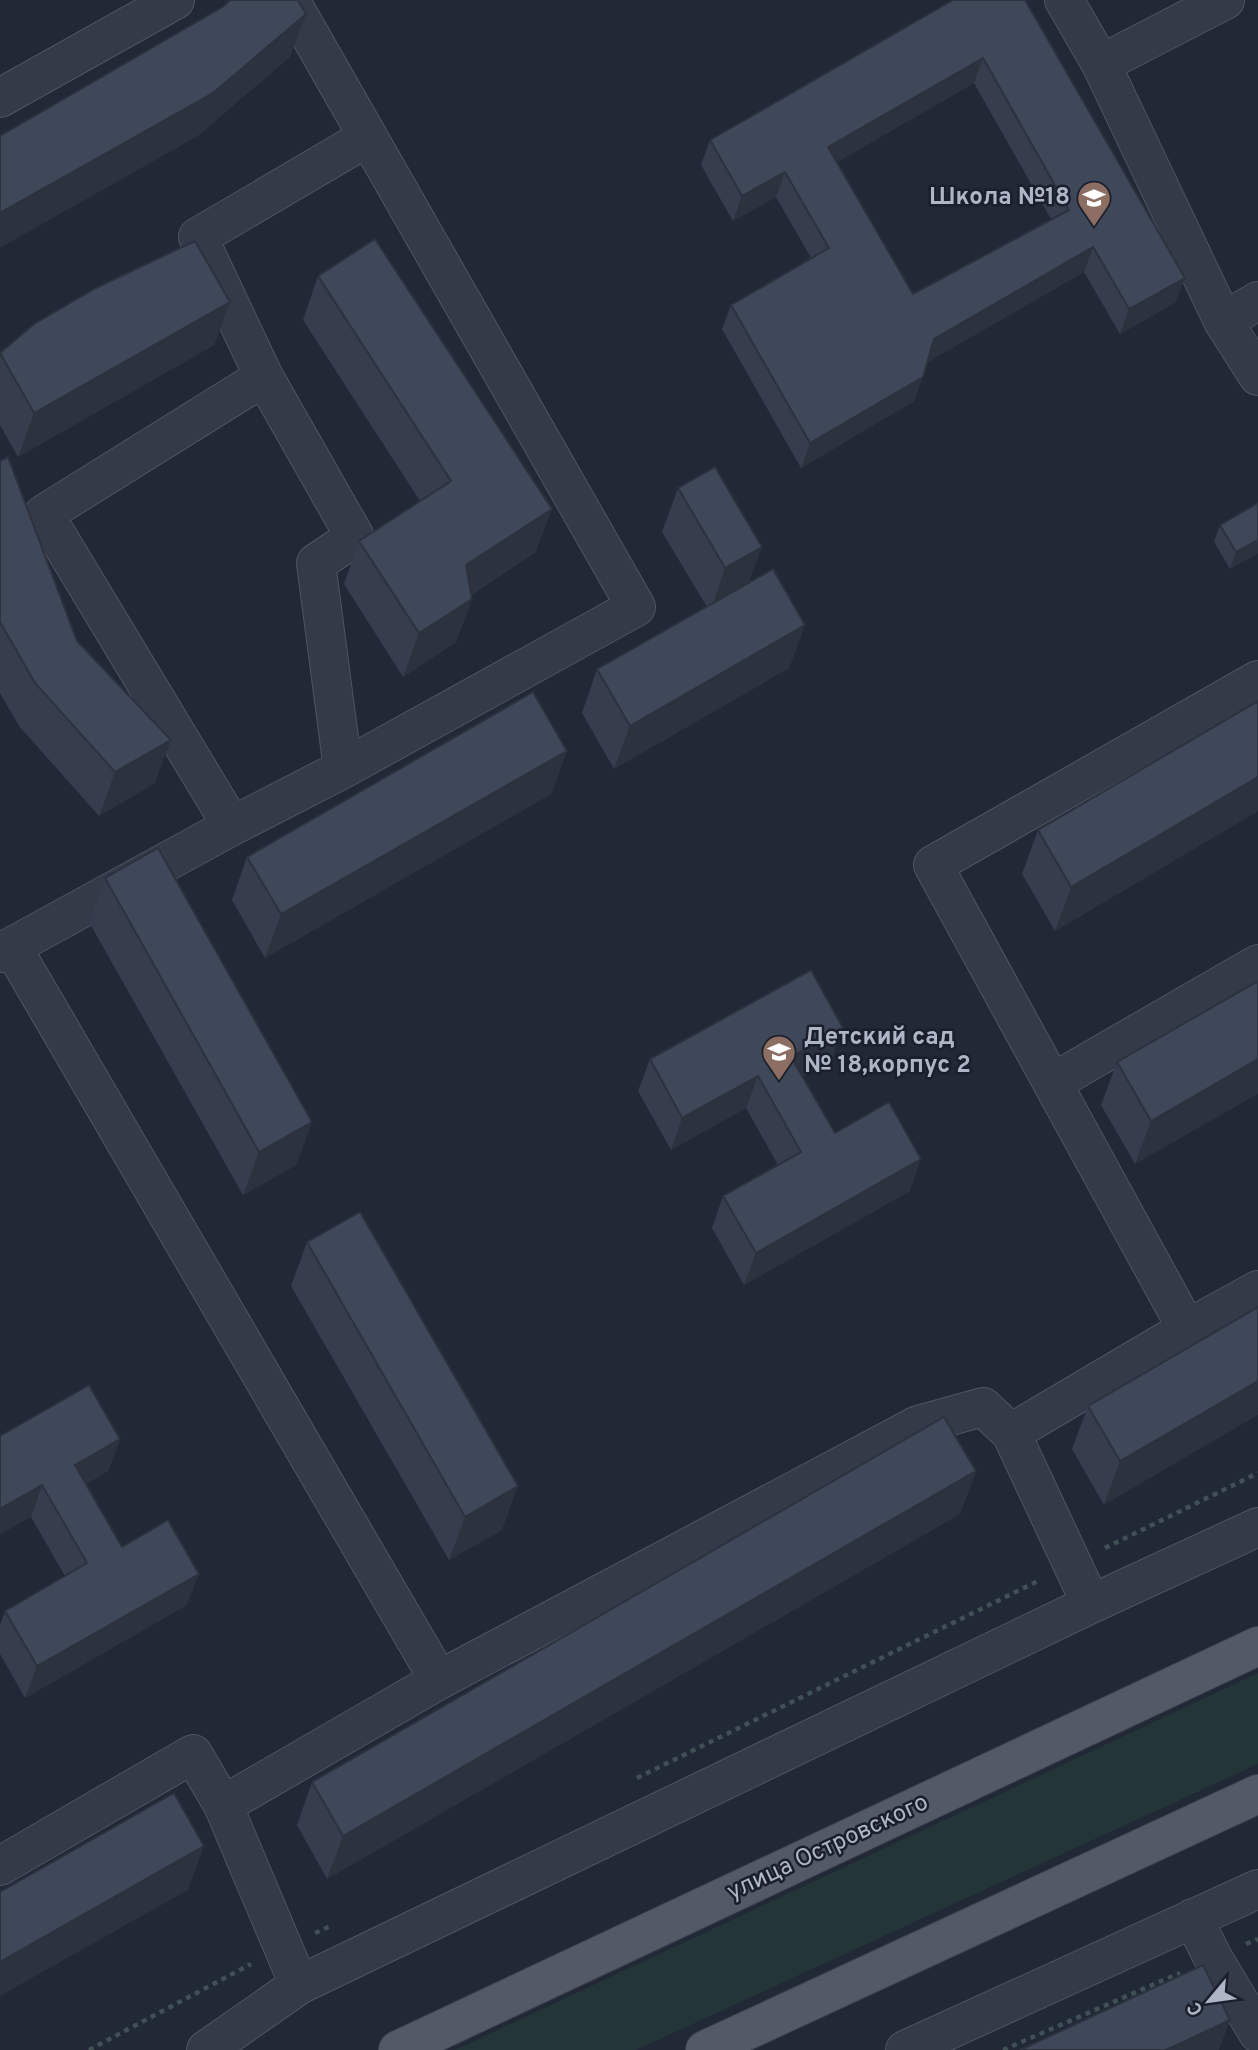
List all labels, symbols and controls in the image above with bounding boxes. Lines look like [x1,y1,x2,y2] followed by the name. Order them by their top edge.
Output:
[1075,179,1113,228] school or university icon: Школа №18
[929,183,1070,213] place label: Школа №18
[804,1023,971,1081] place label: Детский сад № 18,корпус 2
[760,1033,798,1082] school or university icon: Детский сад № 18,корпус 2
[723,1788,933,1908] street label: улица Островского
[1174,1966,1244,2036] north arrow
[1182,1997,1209,2019] text: С

